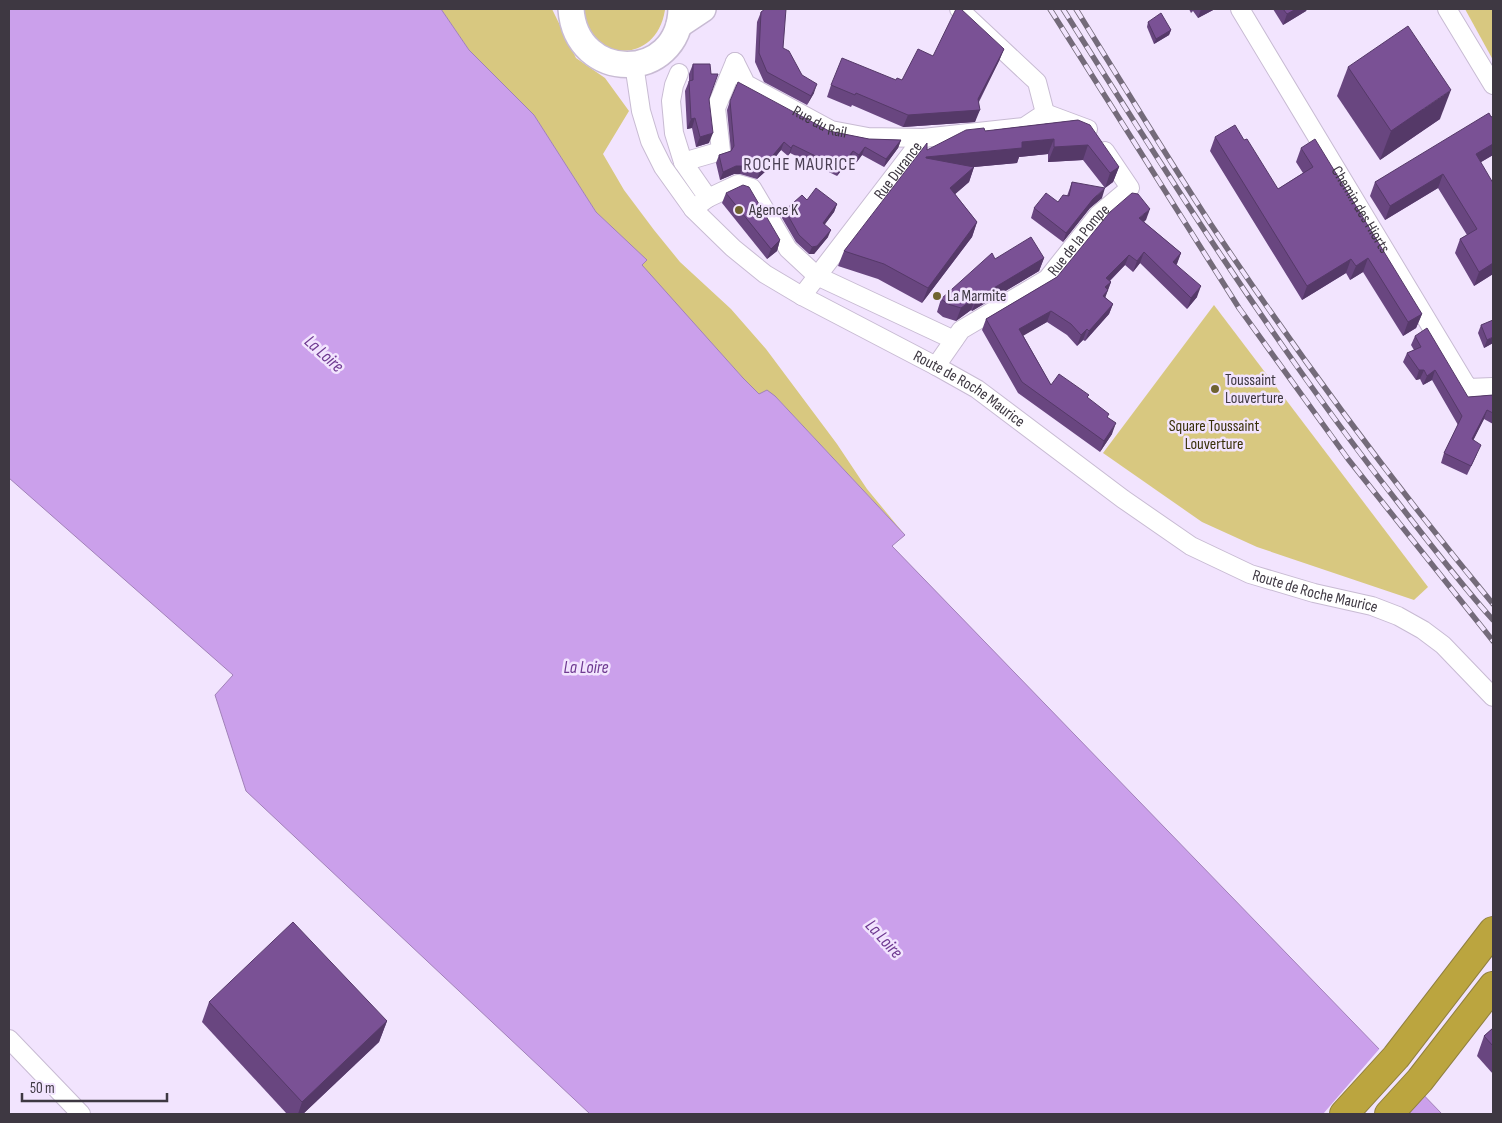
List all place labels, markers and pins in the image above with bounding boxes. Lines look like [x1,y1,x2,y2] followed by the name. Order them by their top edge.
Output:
[748,201,799,220] place label: Agence K
[733,204,745,216] marker: Agence K
[947,287,1006,306] place label: La Marmite
[931,290,943,302] marker: La Marmite
[1225,371,1284,408] place label: Toussaint Louverture
[1209,383,1221,395] marker: Toussaint Louverture

